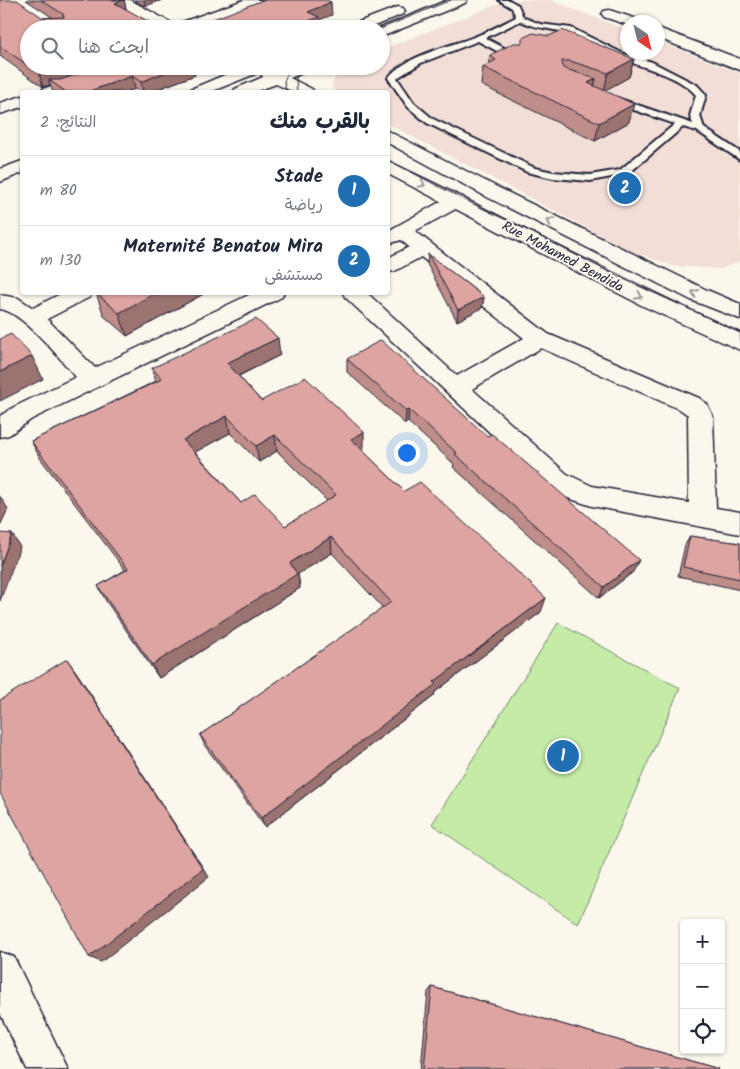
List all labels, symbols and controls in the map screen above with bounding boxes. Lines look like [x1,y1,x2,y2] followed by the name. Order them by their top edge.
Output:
[620,15,665,60] north arrow
[20,20,390,75] search box
[78,33,149,63] text: ابحث هنا
[38,34,66,62] icon: search
[270,106,370,139] text: بالقرب منك
[40,110,97,135] text: النتائج: 2
[275,162,323,192] text: Stade
[609,169,641,207] pin: 2
[40,178,77,203] text: 80 m
[352,178,356,203] text: 1
[416,178,425,188] one-way arrow
[285,193,323,218] text: رياضة
[498,216,627,298] street label: Rue Mohamed Bendida
[546,217,555,227] one-way arrow
[123,232,323,262] text: Maternité Benatou Mira
[40,248,81,273] text: 130 m
[349,248,359,273] text: 2
[264,263,323,288] text: مستشفى
[691,289,700,300] one-way arrow
[634,290,643,300] one-way arrow
[394,440,420,466] your location
[547,737,579,775] pin: 1
[680,919,725,1054] map controls
[680,919,725,964] button: +
[680,964,725,1009] button: −
[680,1009,725,1054] button: locate

